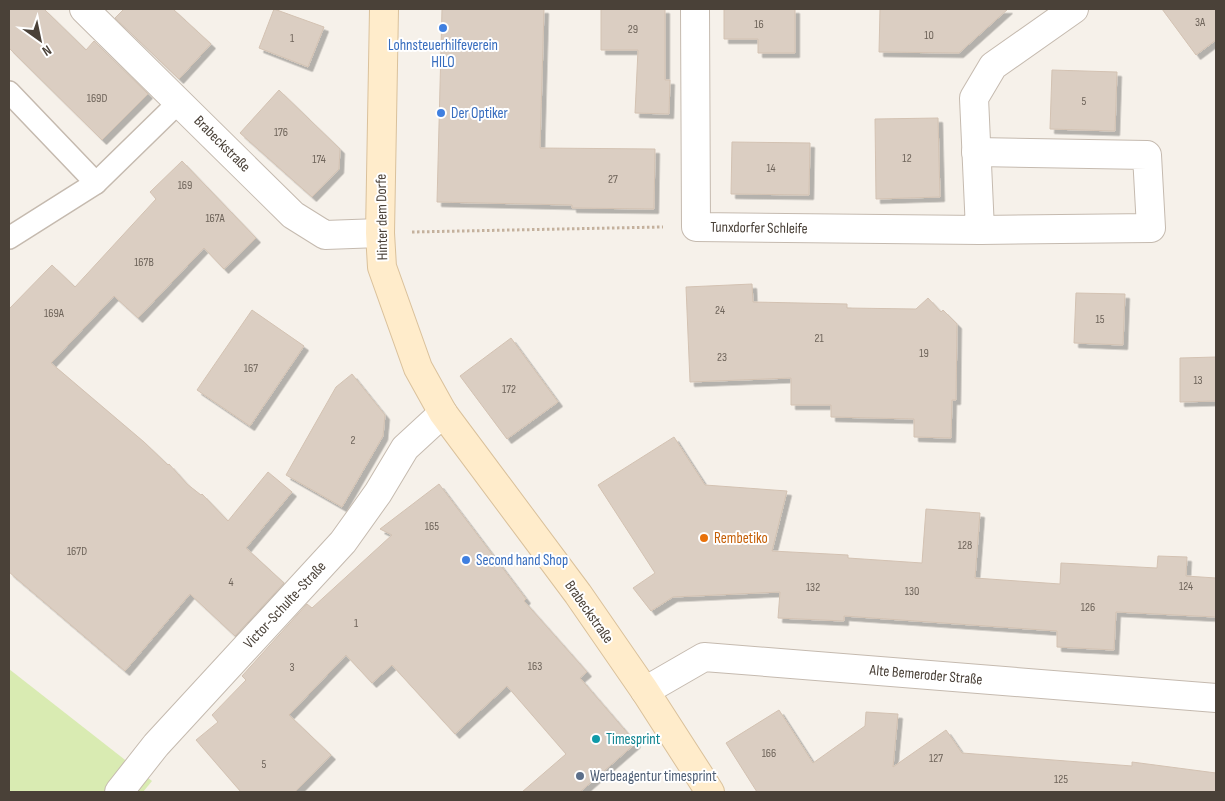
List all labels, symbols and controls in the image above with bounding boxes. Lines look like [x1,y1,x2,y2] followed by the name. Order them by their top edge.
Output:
[15,15,65,65] north arrow
[1195,15,1206,30] house number: 3A
[754,17,764,32] house number: 16
[437,22,449,34] marker: Lohnsteuerhilfeverein HILO
[628,22,638,37] house number: 29
[924,28,934,43] house number: 10
[290,31,295,46] house number: 1
[388,36,498,72] place label: Lohnsteuerhilfeverein HILO
[39,41,55,60] text: N
[87,91,107,106] house number: 169D
[1082,94,1087,109] house number: 5
[451,104,509,123] place label: Der Optiker
[435,107,447,119] marker: Der Optiker
[190,112,254,176] street label: Brabeckstraße
[274,125,288,140] house number: 176
[902,151,912,166] house number: 12
[312,152,326,167] house number: 174
[766,161,776,176] house number: 14
[608,172,618,187] house number: 27
[372,174,392,260] street label: Hinter dem Dorfe
[178,178,192,193] house number: 169
[205,211,225,226] house number: 167A
[710,218,808,238] street label: Tunxdorfer Schleife
[134,255,154,270] house number: 167B
[715,303,725,318] house number: 24
[44,306,65,321] house number: 169A
[1095,312,1105,327] house number: 15
[814,331,824,346] house number: 21
[919,346,929,361] house number: 19
[717,350,727,365] house number: 23
[244,361,258,376] house number: 167
[1193,373,1203,388] house number: 13
[502,382,516,397] house number: 172
[351,433,356,448] house number: 2
[425,519,439,534] house number: 165
[714,529,768,548] place label: Rembetiko
[698,532,710,544] marker: Rembetiko
[958,538,972,553] house number: 128
[67,544,87,559] house number: 167D
[476,551,568,570] place label: Second hand Shop
[460,554,472,566] marker: Second hand Shop
[240,557,330,653] street label: Victor-Schulte-Straße
[228,575,234,590] house number: 4
[560,577,618,647] street label: Brabeckstraße
[1179,579,1193,594] house number: 124
[806,580,820,595] house number: 132
[905,584,919,599] house number: 130
[1081,600,1095,615] house number: 126
[354,616,359,631] house number: 1
[528,659,542,674] house number: 163
[289,660,295,675] house number: 3
[868,661,983,689] street label: Alte Bemeroder Straße
[606,730,661,749] place label: Timesprint
[590,733,602,745] marker: Timesprint
[762,746,776,761] house number: 166
[929,751,943,766] house number: 127
[262,757,267,772] house number: 5
[590,767,717,786] place label: Werbeagentur timesprint
[574,770,586,782] marker: Werbeagentur timesprint
[1054,772,1068,787] house number: 125

